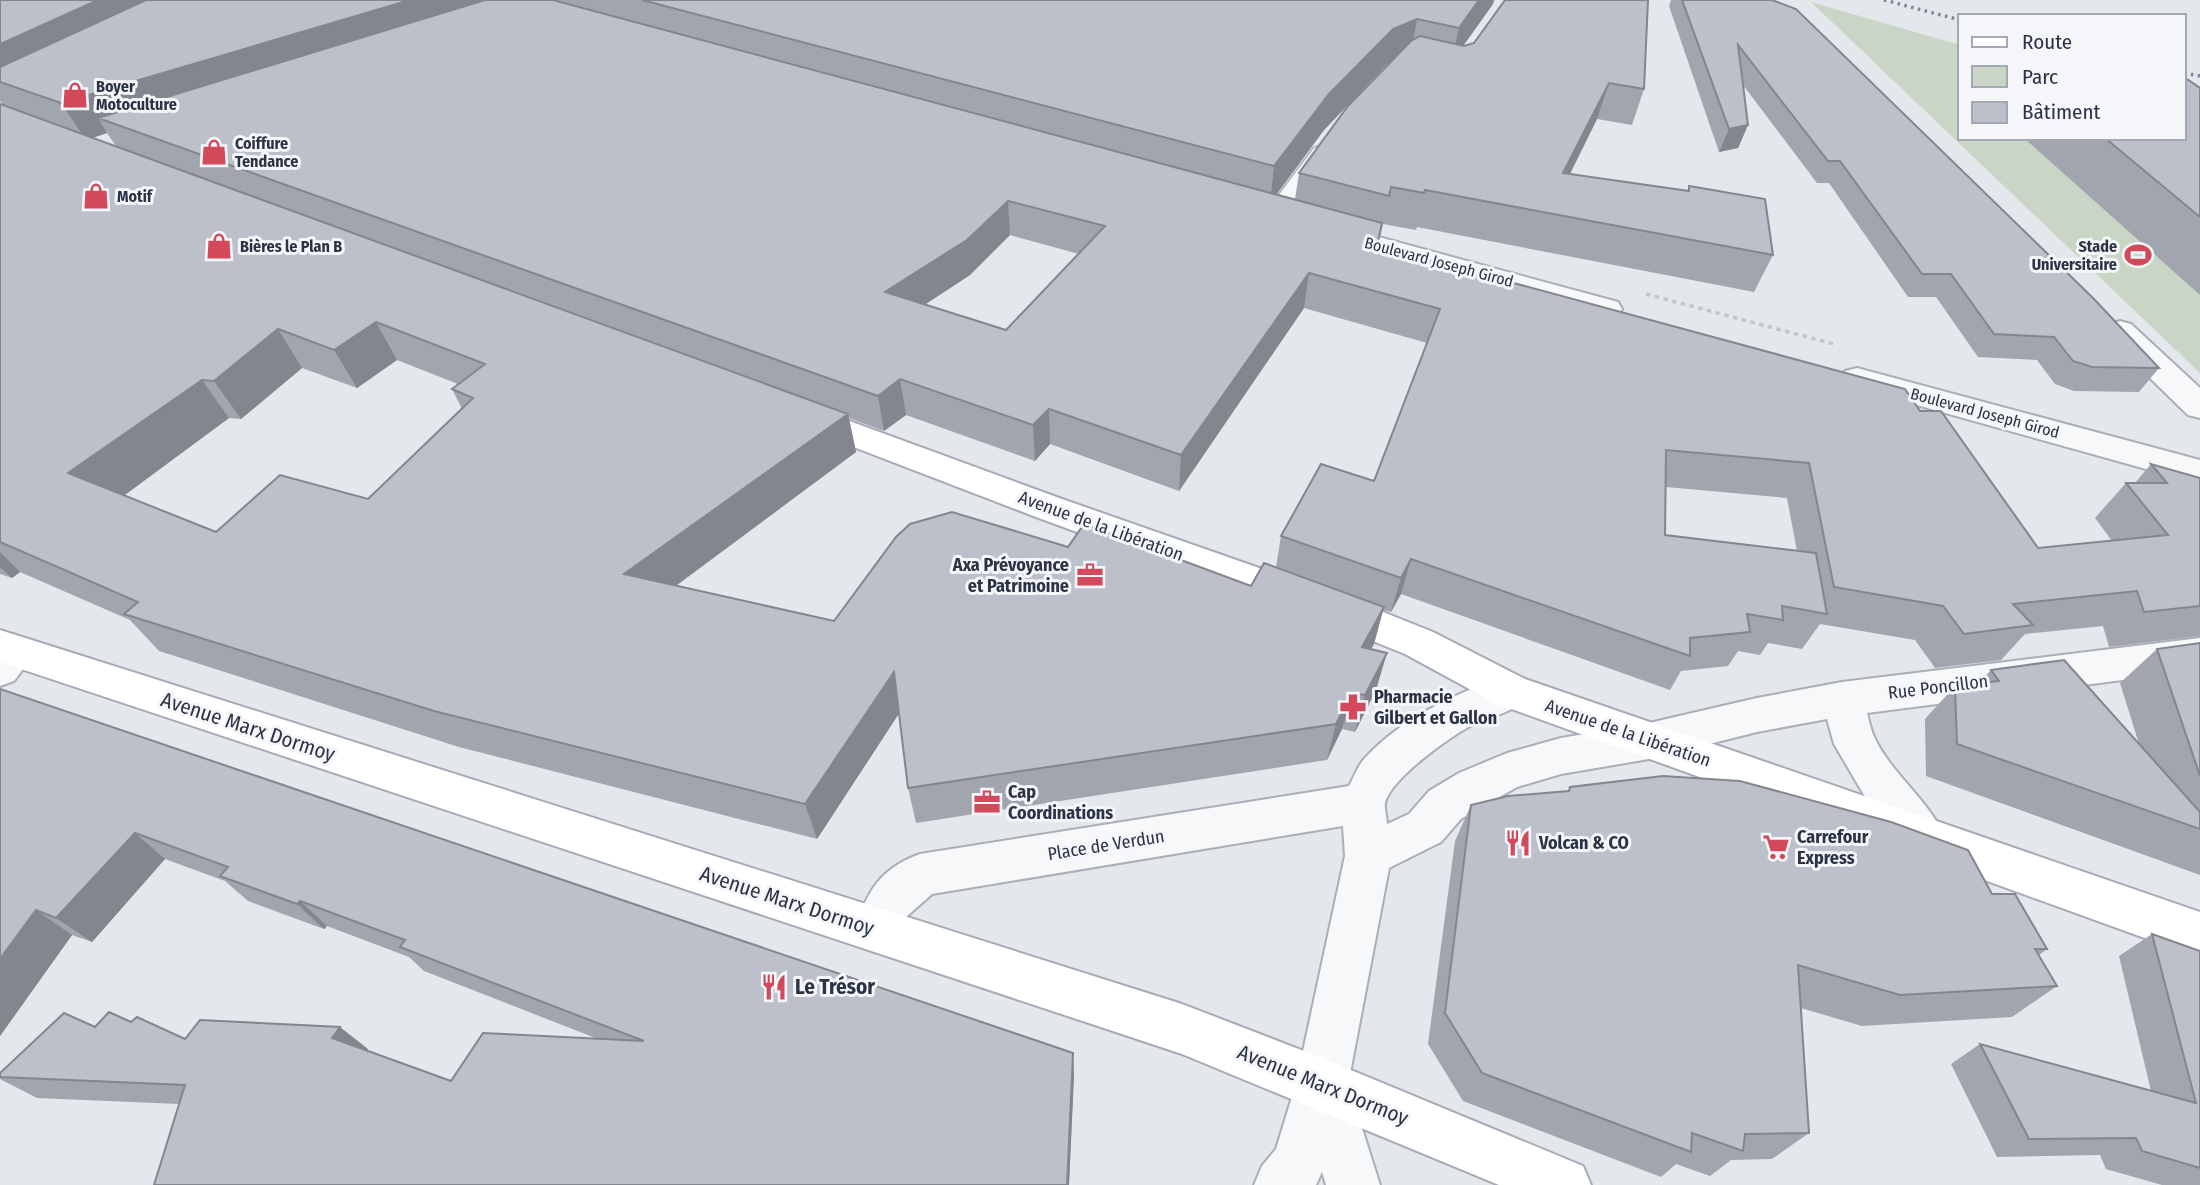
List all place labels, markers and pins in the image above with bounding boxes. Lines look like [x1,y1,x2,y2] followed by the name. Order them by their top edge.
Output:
[96,77,177,114] place label: Boyer Motoculture
[60,80,90,110] shop icon: Boyer Motoculture
[235,134,298,171] place label: Coiffure Tendance
[199,137,229,167] shop icon: Coiffure Tendance
[81,181,111,211] shop icon: Motif
[117,187,154,206] place label: Motif
[204,231,234,261] shop icon: Bières le Plan B
[240,237,342,256] place label: Bières le Plan B
[2032,237,2117,274] place label: Stade Universitaire
[2123,240,2153,270] sports icon: Stade Universitaire
[952,554,1069,597] place label: Axa Prévoyance et Patrimoine
[1075,560,1105,590] office icon: Axa Prévoyance et Patrimoine
[1374,686,1497,729] place label: Pharmacie Gilbert et Gallon
[1338,692,1368,722] pharmacy icon: Pharmacie Gilbert et Gallon
[1008,781,1113,824] place label: Cap Coordinations
[972,787,1002,817] office icon: Cap Coordinations
[1797,826,1869,869] place label: Carrefour Express
[1503,828,1533,858] restaurant icon: Volcan & CO
[1538,832,1629,854] place label: Volcan & CO
[1761,832,1791,862] supermarket icon: Carrefour Express
[759,972,789,1002] restaurant icon: Le Trésor
[795,974,875,1000] place label: Le Trésor

